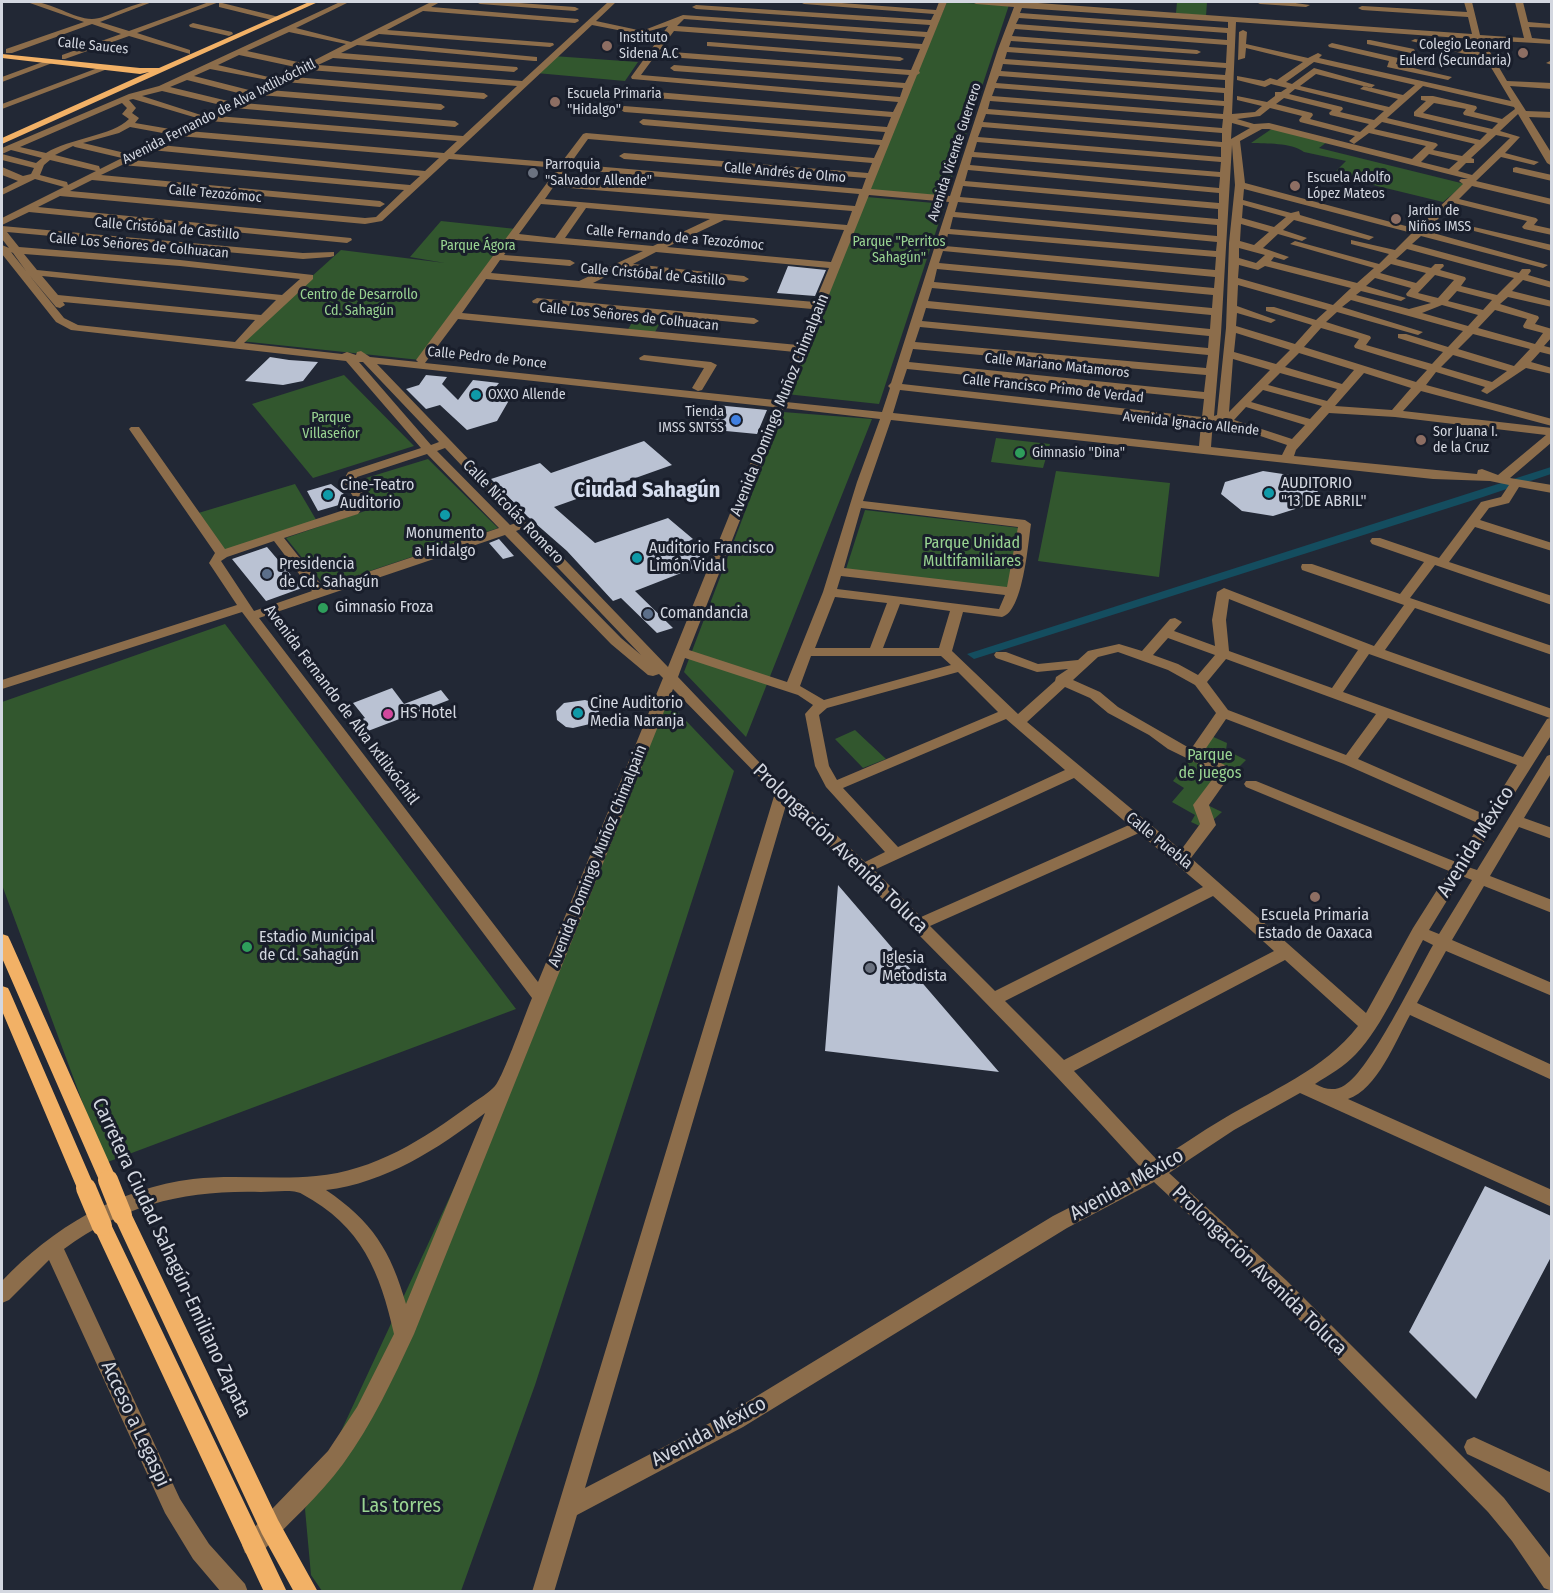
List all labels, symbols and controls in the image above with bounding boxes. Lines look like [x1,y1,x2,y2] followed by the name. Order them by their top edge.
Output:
[619,30,679,62] place label: Instituto Sidena A.C
[57,34,129,58] street label: Calle Sauces
[1399,37,1511,70] place label: Colegio Leonard Eulerd (Secundaria)
[600,39,614,53] marker: Instituto Sidena A.C
[1516,46,1530,60] marker: Colegio Leonard Eulerd (Secundaria)
[120,56,318,168] street label: Avenida Fernando de Alva Ixtlilxóchitl
[925,81,985,223] street label: Avenida Vicente Guerrero
[567,86,662,118] place label: Escuela Primaria "Hidalgo"
[548,95,562,109] marker: Escuela Primaria "Hidalgo"
[545,157,652,190] place label: Parroquia "Salvador Allende"
[723,159,847,187] street label: Calle Andrés de Olmo
[526,166,540,180] marker: Parroquia "Salvador Allende"
[1307,170,1391,202] place label: Escuela Adolfo López Mateos
[1288,179,1302,193] marker: Escuela Adolfo López Mateos
[168,182,262,206] street label: Calle Tezozómoc
[1408,203,1471,236] place label: Jardin de Niños IMSS
[1389,212,1403,226] marker: Jardin de Niños IMSS
[94,214,240,244] street label: Calle Cristóbal de Castillo
[585,222,765,254] street label: Calle Fernando de a Tezozómoc
[48,230,230,262] street label: Calle Los Señores de Colhuacan
[852,234,946,266] park label: Parque "Perritos Sahagún"
[440,238,516,254] park label: Parque Ágora
[580,260,726,290] street label: Calle Cristóbal de Castillo
[300,287,418,320] park label: Centro de Desarrollo Cd. Sahagún
[727,291,833,519] street label: Avenida Domingo Muñoz Chimalpain
[538,299,720,335] street label: Calle Los Señores de Colhuacan
[427,343,547,373] street label: Calle Pedro de Ponce
[984,350,1130,382] street label: Calle Mariano Matamoros
[962,371,1144,407] street label: Calle Francisco Primo de Verdad
[488,387,566,403] place label: OXXO Allende
[469,388,483,402] marker: OXXO Allende
[658,404,724,436] place label: Tienda IMSS SNTSS
[1122,408,1260,440] street label: Avenida Ignacio Allende
[302,410,360,442] park label: Parque Villaseñor
[729,413,743,427] marker: Tienda IMSS SNTSS
[1433,424,1498,456] place label: Sor Juana I. de la Cruz
[1414,433,1428,447] marker: Sor Juana I. de la Cruz
[1032,445,1125,461] place label: Gimnasio "Dina"
[1013,446,1027,460] marker: Gimnasio "Dina"
[458,456,568,568] street label: Calle Nicolás Romero
[1281,474,1366,512] place label: AUDITORIO "13 DE ABRIL"
[340,476,415,514] place label: Cine-Teatro Auditorio
[574,478,720,504] district label: Ciudad Sahagún
[1262,486,1276,500] marker: AUDITORIO "13 DE ABRIL"
[321,488,335,502] marker: Cine-Teatro Auditorio
[438,508,452,522] marker: Monumento a Hidalgo
[406,524,484,562] place label: Monumento a Hidalgo
[923,534,1021,572] park label: Parque Unidad Multifamiliares
[649,539,774,577] place label: Auditorio Francisco Limón Vidal
[630,551,644,565] marker: Auditorio Francisco Limón Vidal
[279,555,379,593] place label: Presidencia de Cd. Sahagún
[260,567,274,581] marker: Presidencia de Cd. Sahagún
[335,598,434,618] place label: Gimnasio Froza
[260,601,422,809] street label: Avenida Fernando de Alva Ixtlilxóchitl
[316,601,330,615] marker: Gimnasio Froza
[660,604,748,624] place label: Comandancia
[641,607,655,621] marker: Comandancia
[590,694,684,732] place label: Cine Auditorio Media Naranja
[400,704,457,724] place label: HS Hotel
[571,706,585,720] marker: Cine Auditorio Media Naranja
[381,707,395,721] marker: HS Hotel
[545,742,651,970] street label: Avenida Domingo Muñoz Chimalpain
[1178,746,1242,784] park label: Parque de juegos
[747,759,933,939] street label: Prolongación Avenida Toluca
[1432,782,1520,902] street label: Avenida México
[1122,808,1196,874] street label: Calle Puebla
[1308,890,1322,904] marker: Escuela Primaria Estado de Oaxaca
[1257,906,1373,944] place label: Escuela Primaria Estado de Oaxaca
[259,928,374,966] place label: Estadio Municipal de Cd. Sahagún
[240,940,254,954] marker: Estadio Municipal de Cd. Sahagún
[882,949,947,987] place label: Iglesia Metodista
[863,961,877,975] marker: Iglesia Metodista
[86,1094,256,1422] street label: Carretera Ciudad Sahagún-Emiliano Zapata
[1066,1144,1188,1226] street label: Avenida México
[1166,1181,1352,1361] street label: Prolongación Avenida Toluca
[95,1357,175,1491] street label: Acceso a Legaspi
[648,1392,770,1472] street label: Avenida México
[361,1494,441,1518] park label: Las torres

